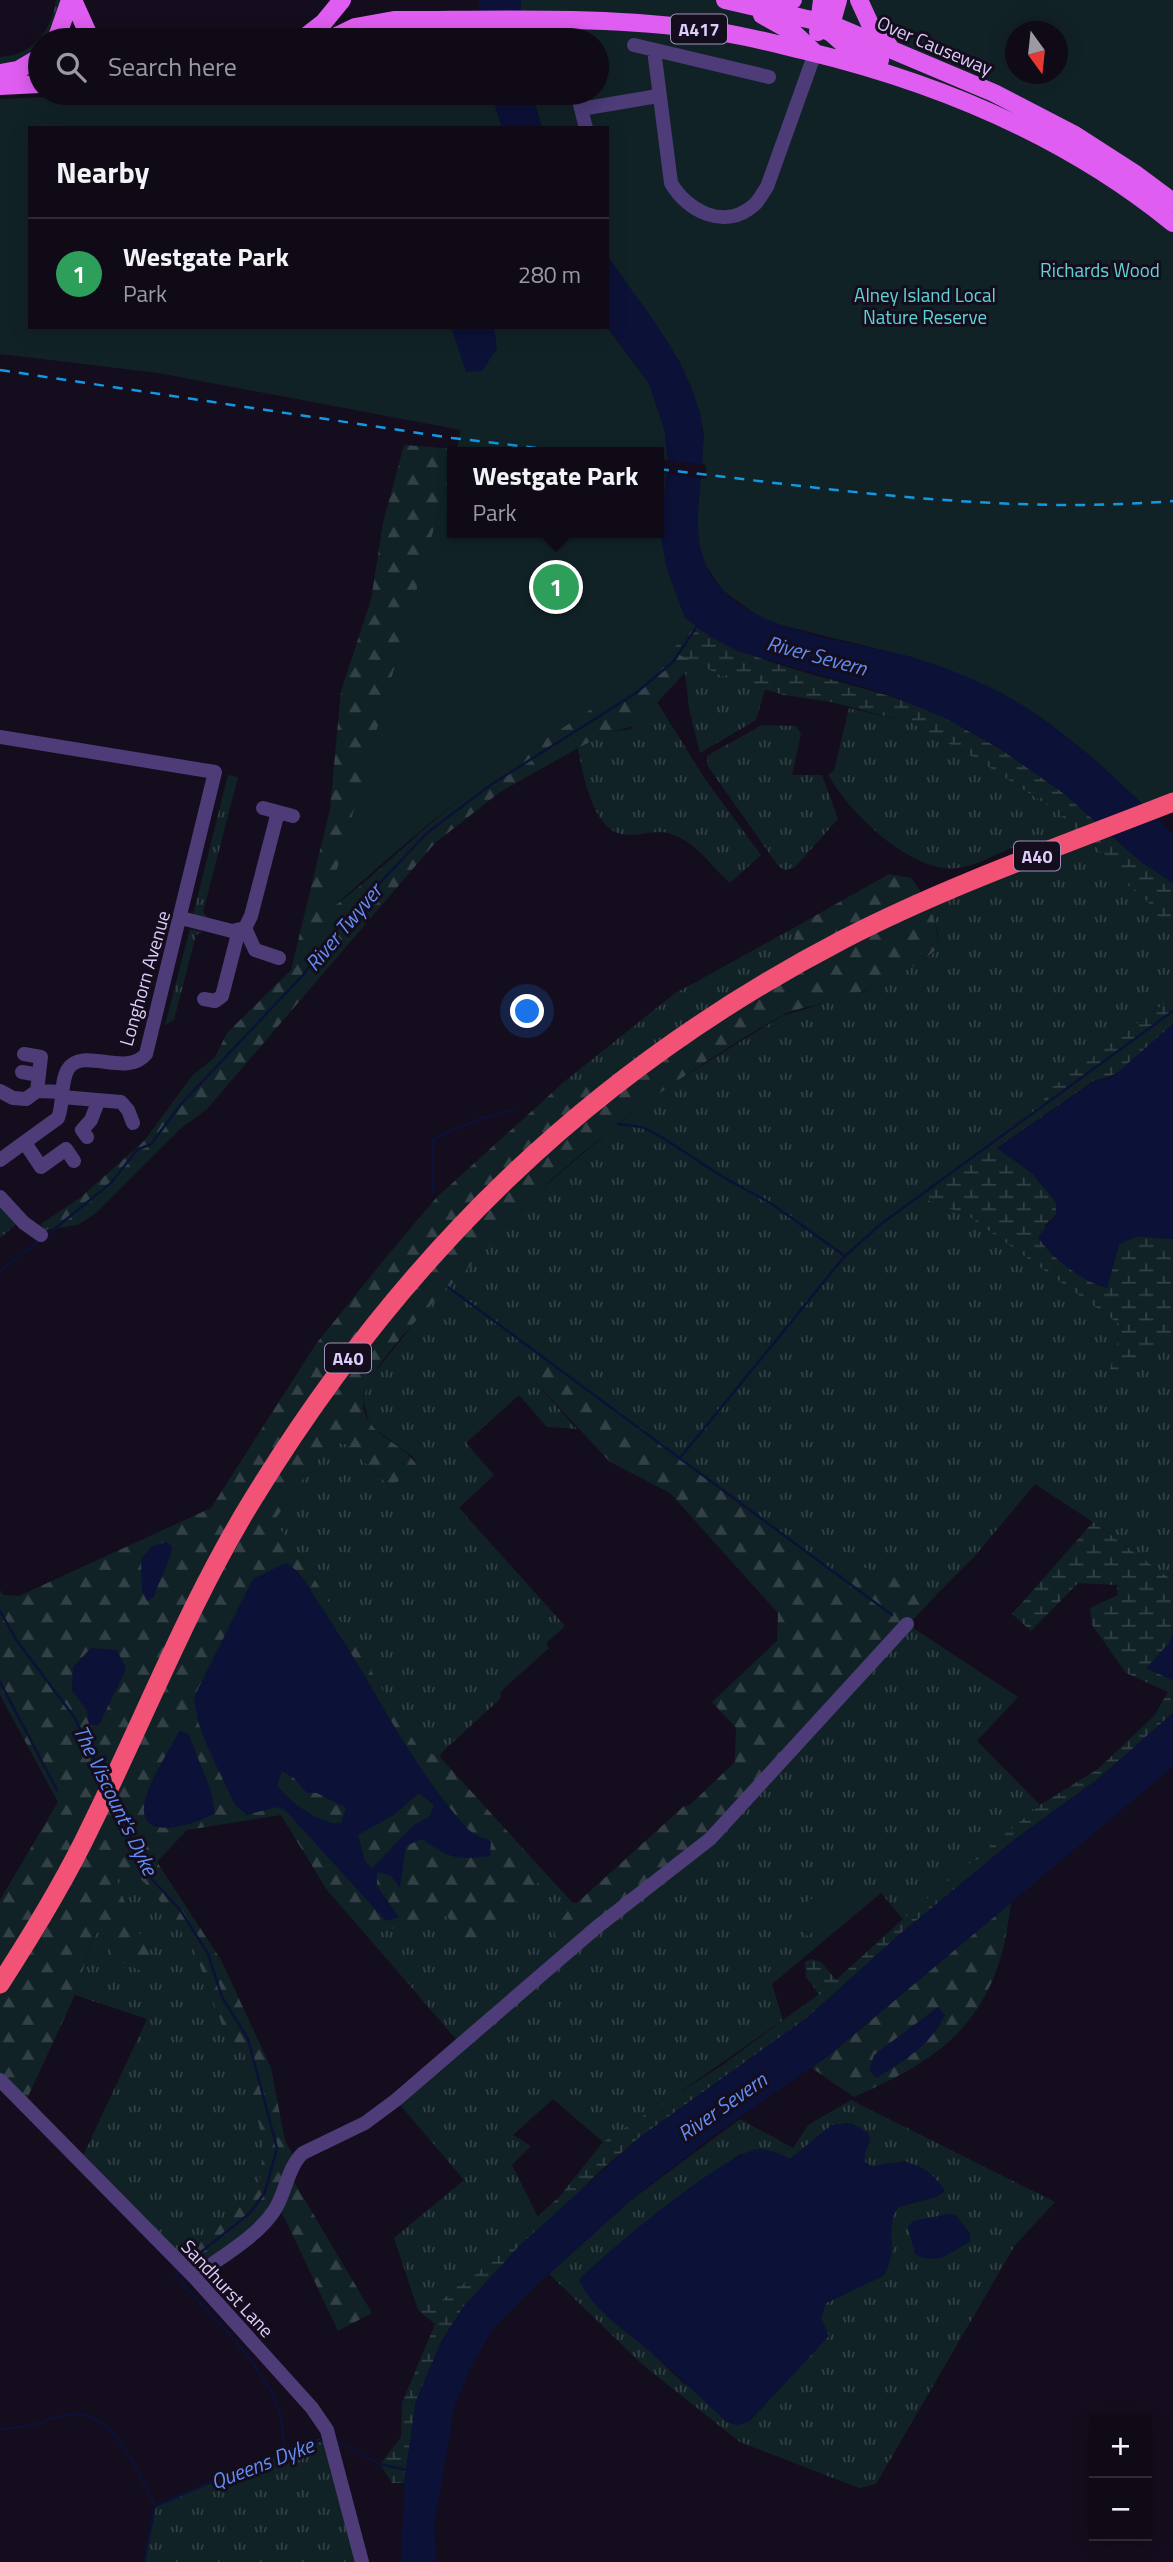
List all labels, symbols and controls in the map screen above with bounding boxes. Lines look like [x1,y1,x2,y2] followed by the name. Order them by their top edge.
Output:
[873,8,997,82] street label: Over Causeway
[671,15,727,44] road number: A417
[1005,21,1068,84] north arrow
[28,28,609,105] search box
[108,47,237,86] text: Search here
[52,48,90,86] icon: search
[56,149,149,195] text: Nearby
[123,237,289,276] text: Westgate Park
[1040,255,1160,284] park label: Richards Wood
[73,257,85,292] text: 1
[518,257,581,292] text: 280 m
[123,276,167,311] text: Park
[854,280,996,331] park label: Alney Island Local Nature Reserve
[447,447,664,538] popup
[473,456,638,495] text: Westgate Park
[473,495,517,530] text: Park
[533,561,579,613] pin: 1
[763,626,871,684] water label: River Severn
[1014,842,1060,870] road number: A40
[297,874,391,978] water label: River Twyver
[111,907,177,1049] street label: Longhorn Avenue
[510,994,544,1028] your location
[325,1344,371,1372] road number: A40
[66,1719,167,1882] water label: The Viscount's Dyke
[671,2063,774,2148] water label: River Severn
[175,2232,281,2344] street label: Sandhurst Lane
[1089,2415,1152,2541] map controls
[1089,2415,1152,2478] button: +
[206,2428,319,2497] water label: Queens Dyke
[1089,2478,1152,2541] button: −

